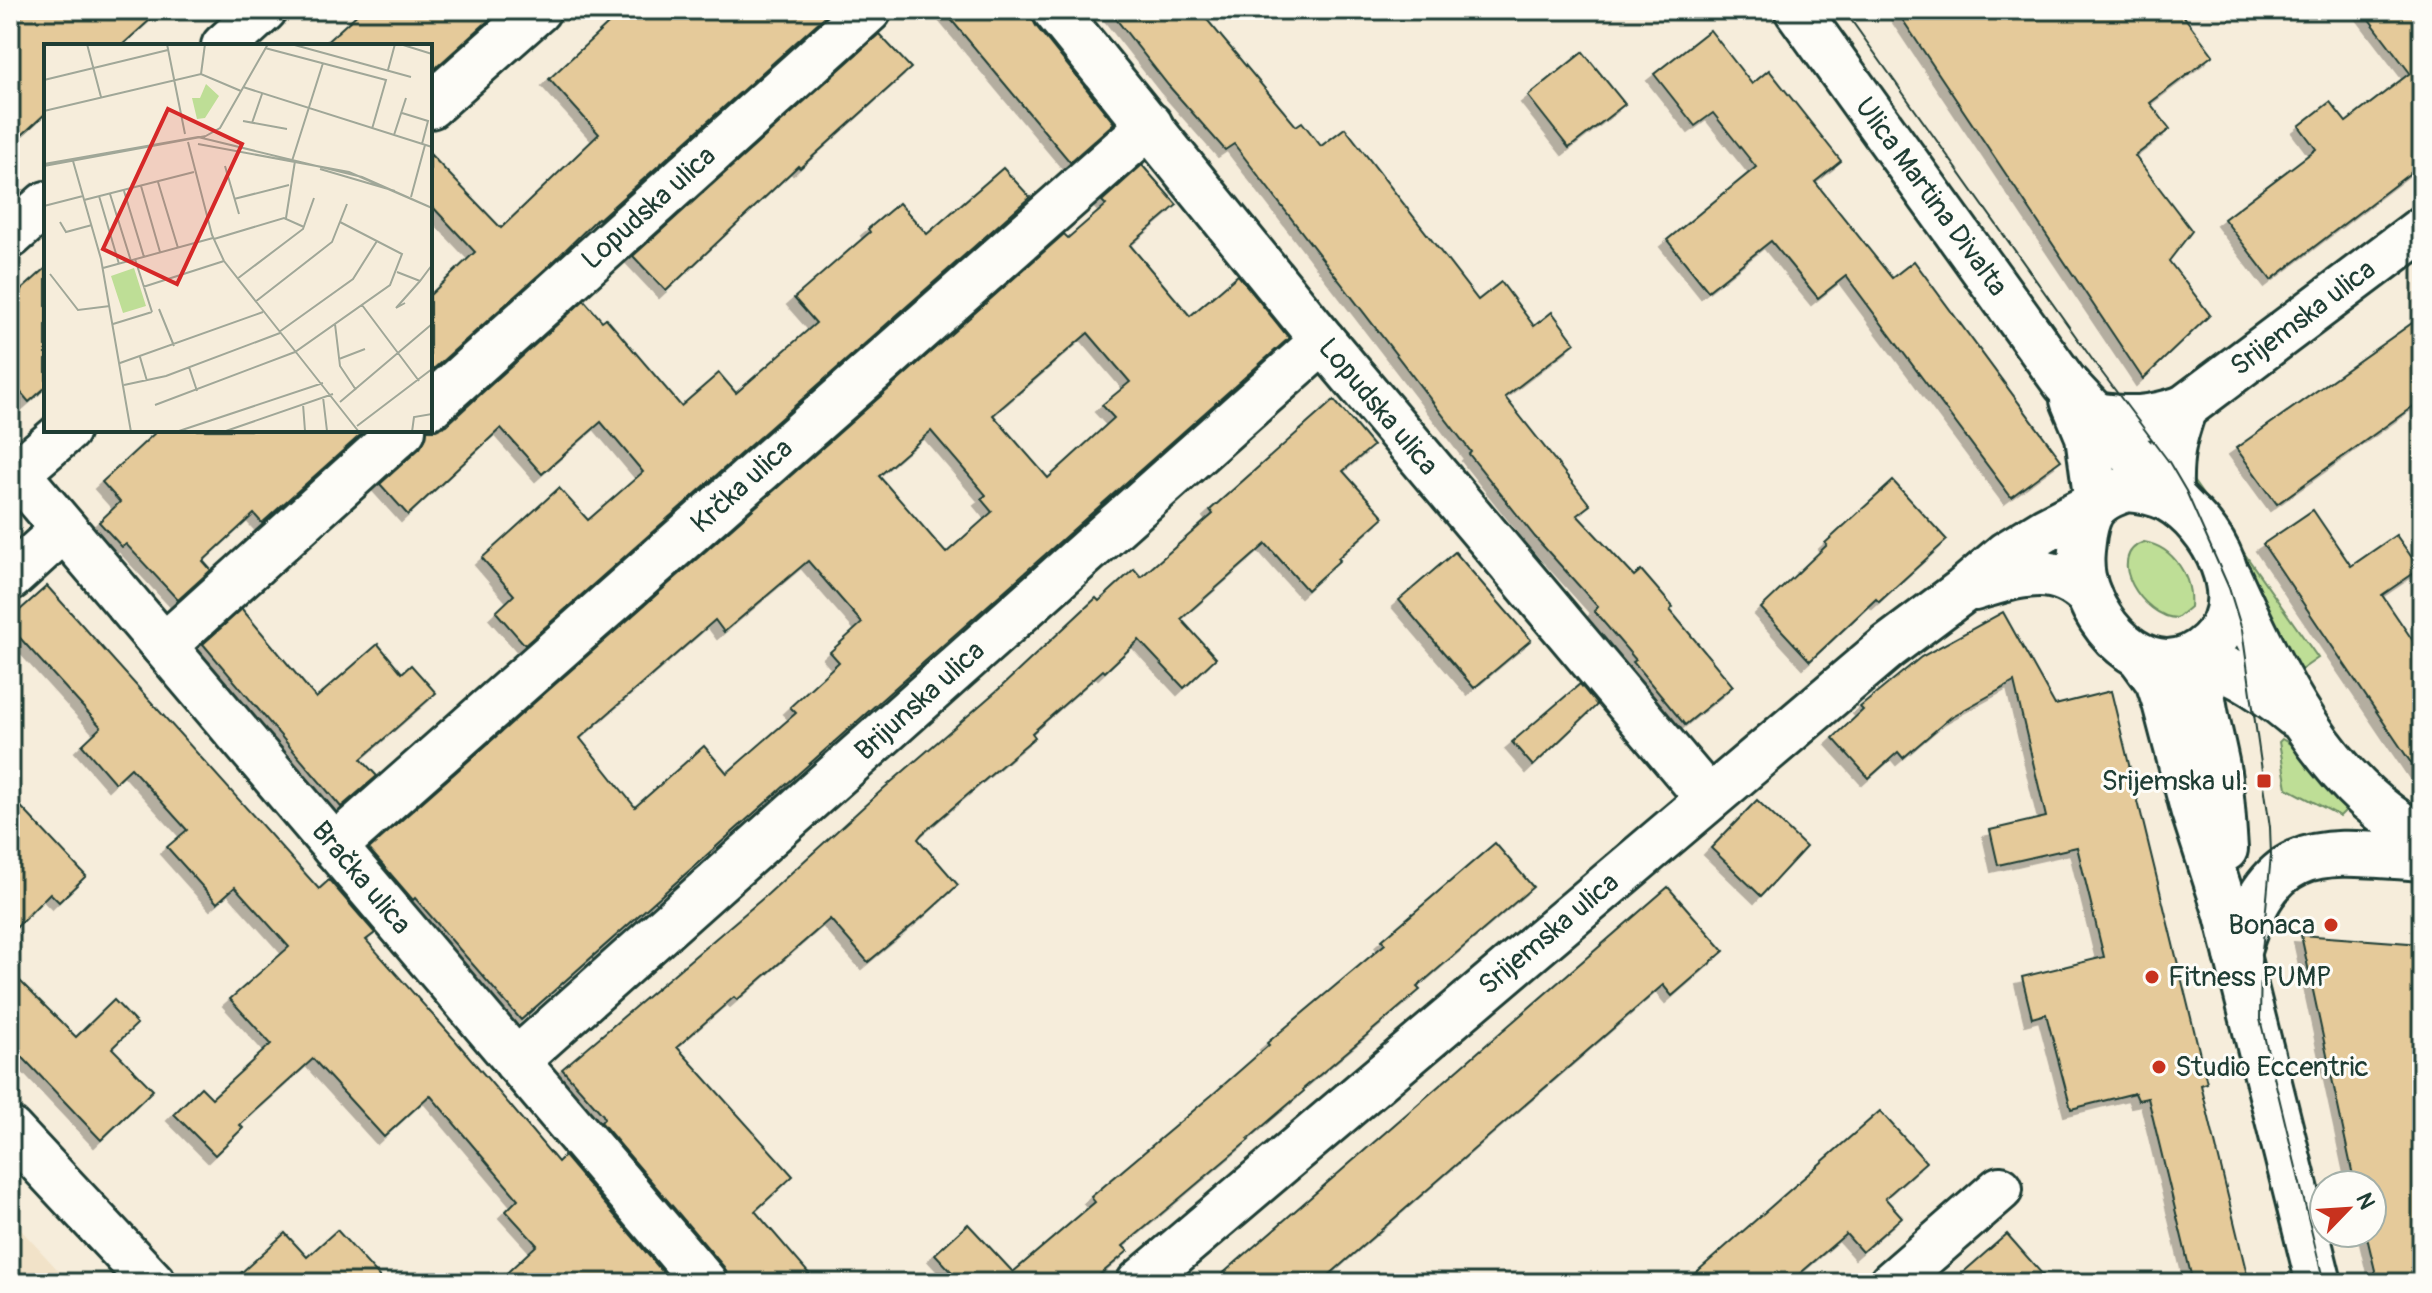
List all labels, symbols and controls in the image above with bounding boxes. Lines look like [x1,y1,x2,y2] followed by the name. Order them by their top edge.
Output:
[44,44,432,432] inset map
[1847,91,2015,303] street label: Ulica Martina Divalta
[575,139,723,277] street label: Lopudska ulica
[2224,252,2382,384] street label: Srijemska ulica
[1310,331,1446,483] street label: Lopudska ulica
[684,431,800,541] street label: Krčka ulica
[848,633,992,769] street label: Brijunska ulica
[2102,764,2248,799] place label: Srijemska ul.
[2255,772,2273,790] marker: Srijemska ul.
[304,814,418,942] street label: Bračka ulica
[1472,865,1626,1003] street label: Srijemska ulica
[2228,908,2315,943] place label: Bonaca
[2322,916,2340,934] marker: Bonaca
[2168,960,2332,995] place label: Fitness PUMP
[2143,968,2161,986] marker: Fitness PUMP
[2175,1050,2369,1085] place label: Studio Eccentric
[2150,1058,2168,1076] marker: Studio Eccentric
[2308,1169,2388,1249] north arrow
[2349,1188,2381,1214] text: N

